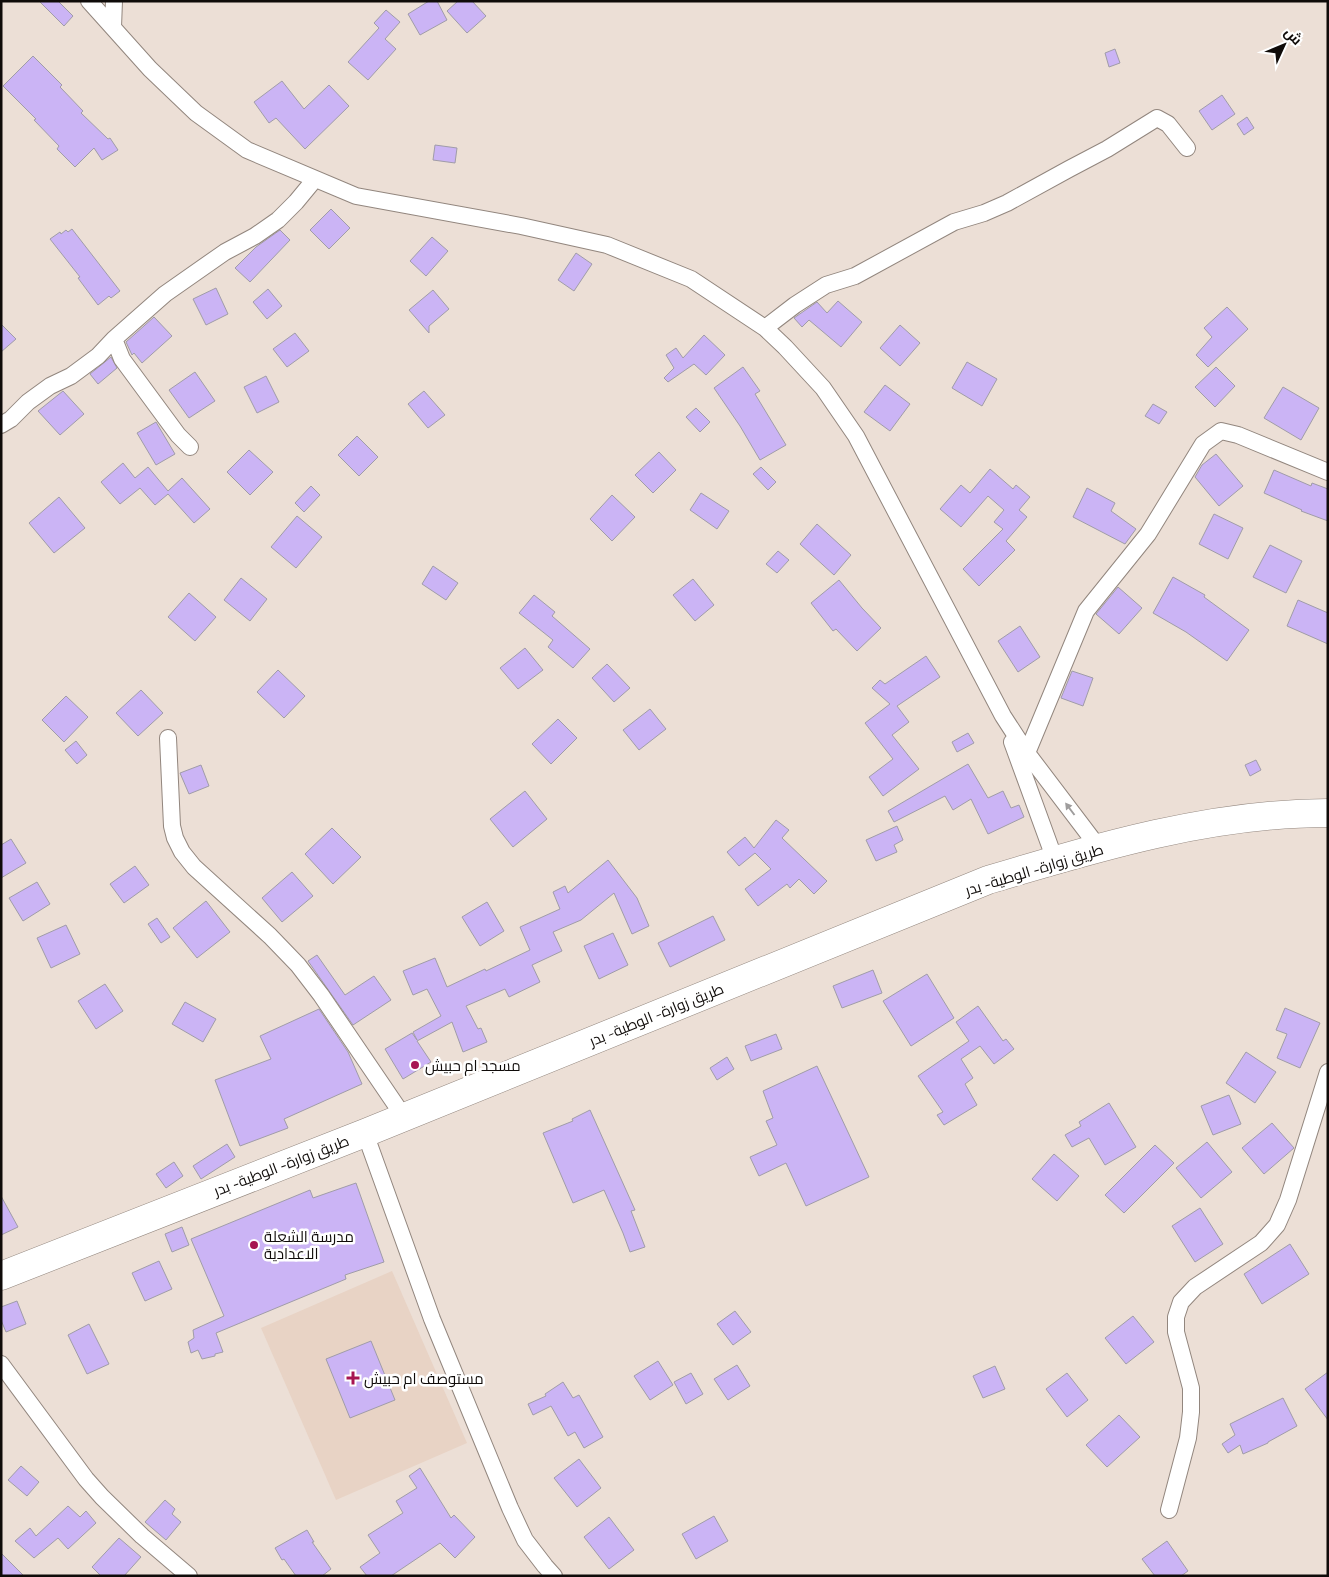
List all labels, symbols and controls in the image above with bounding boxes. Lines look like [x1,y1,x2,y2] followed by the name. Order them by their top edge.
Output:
[1259,20,1309,70] north arrow
[1281,23,1306,49] text: ش
[1064,803,1075,816] one-way arrow
[962,839,1106,901] street label: طريق زوارة- الوطية- بدر
[585,979,727,1051] street label: طريق زوارة- الوطية- بدر
[425,1056,521,1076] place label: مسجد ام حبيش
[409,1059,421,1071] marker: مسجد ام حبيش
[210,1131,352,1201] street label: طريق زوارة- الوطية- بدر
[264,1227,354,1262] place label: مدرسة الشعلة الاعدادية
[248,1239,260,1251] marker: مدرسة الشعلة الاعدادية
[364,1369,484,1389] place label: مستوصف ام حبيش
[346,1371,360,1385] marker: مستوصف ام حبيش

